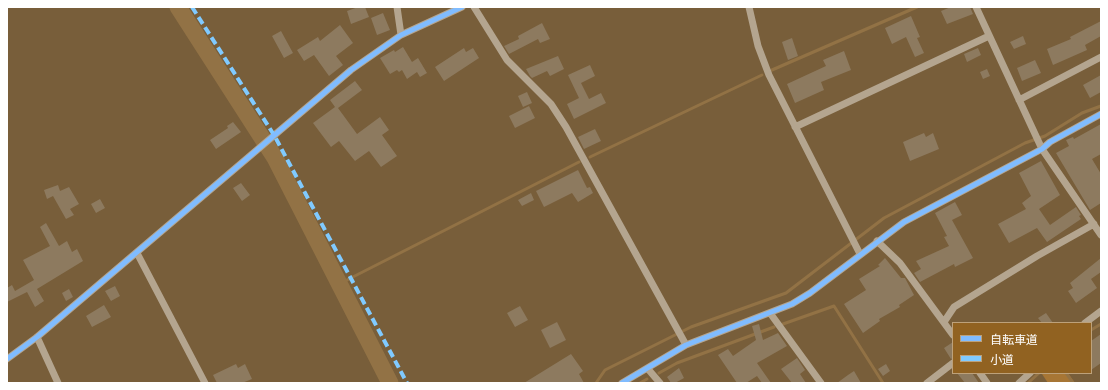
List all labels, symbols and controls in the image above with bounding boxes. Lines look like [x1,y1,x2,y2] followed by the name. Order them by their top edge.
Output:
[952,322,1092,374] legend
[990,333,1038,347] text: 自転車道
[990,353,1014,367] text: 小道

